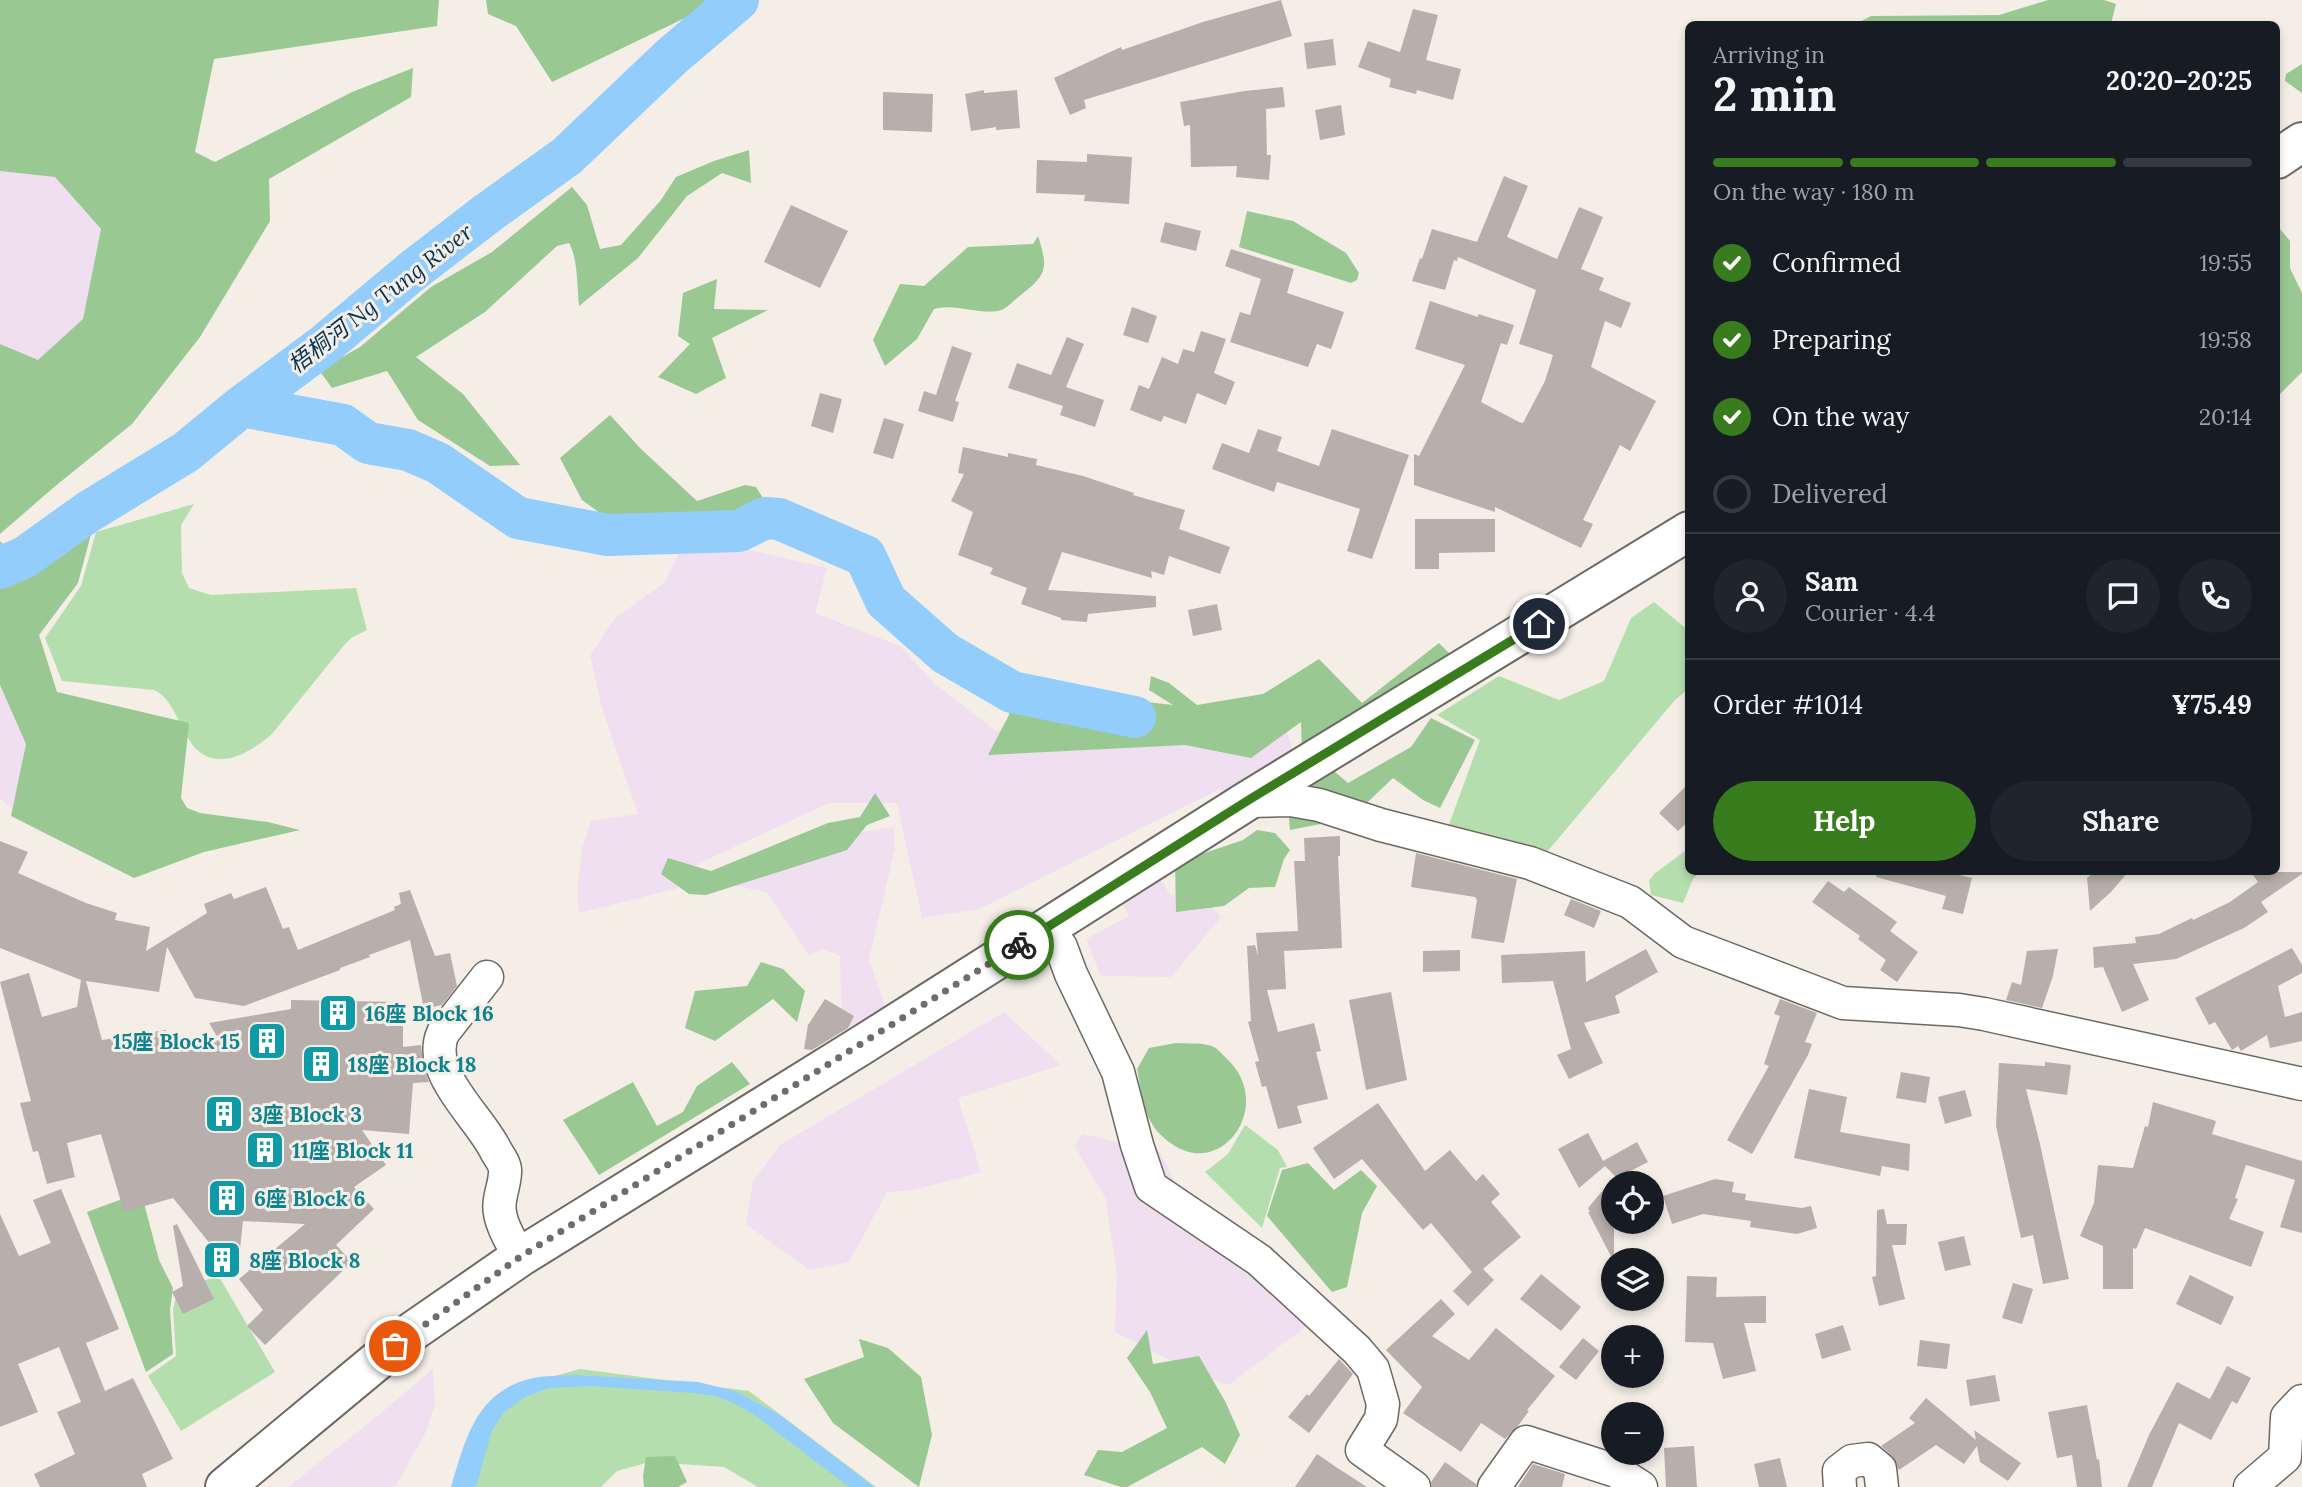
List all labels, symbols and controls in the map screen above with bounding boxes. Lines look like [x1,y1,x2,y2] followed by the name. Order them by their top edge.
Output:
[1713,40,1825,69] text: Arriving in
[2106,64,2252,97] text: 20:20–20:25
[1713,65,1836,124] text: 2 min
[1713,177,1914,206] text: On the way · 180 m
[282,217,478,379] water label: 梧桐河 Ng Tung River
[1713,244,1751,282] icon: check
[1772,246,1901,279] text: Confirmed
[2200,248,2252,277] text: 19:55
[1713,321,1751,359] icon: check
[1772,323,1891,356] text: Preparing
[2199,325,2252,354] text: 19:58
[1713,398,1751,436] icon: check
[1772,400,1909,433] text: On the way
[2199,402,2252,431] text: 20:14
[1772,477,1888,510] text: Delivered
[1713,559,1787,633] button: person
[2086,559,2160,633] button: chat
[2178,559,2252,633] button: phone
[1805,565,1858,598] text: Sam
[1509,594,1569,654] pin
[1805,598,1936,627] text: Courier · 4.4
[1520,605,1558,643] icon: home
[1713,688,1863,721] text: Order #1014
[2172,688,2252,721] text: ¥75.49
[1713,781,1976,861] button: Help
[1990,781,2252,861] button: Share
[984,910,1054,980] courier
[1000,926,1038,964] icon: bike
[317,992,359,1034] building icon: 16座 Block 16
[365,1000,494,1027] place label: 16座 Block 16
[246,1020,288,1062] building icon: 15座 Block 15
[113,1028,240,1055] place label: 15座 Block 15
[300,1043,342,1085] building icon: 18座 Block 18
[348,1051,477,1078] place label: 18座 Block 18
[203,1093,245,1135] building icon: 3座 Block 3
[251,1101,362,1128] place label: 3座 Block 3
[244,1129,286,1171] building icon: 11座 Block 11
[292,1137,414,1164] place label: 11座 Block 11
[1601,1171,1664,1465] map controls
[1601,1171,1664,1234] button: locate
[206,1177,248,1219] building icon: 6座 Block 6
[254,1185,366,1212] place label: 6座 Block 6
[201,1239,243,1281] building icon: 8座 Block 8
[249,1247,361,1274] place label: 8座 Block 8
[1601,1248,1664,1311] button: layers
[365,1316,425,1376] pin
[1601,1325,1664,1388] button: +
[376,1327,414,1365] icon: bag
[1601,1402,1664,1465] button: −

